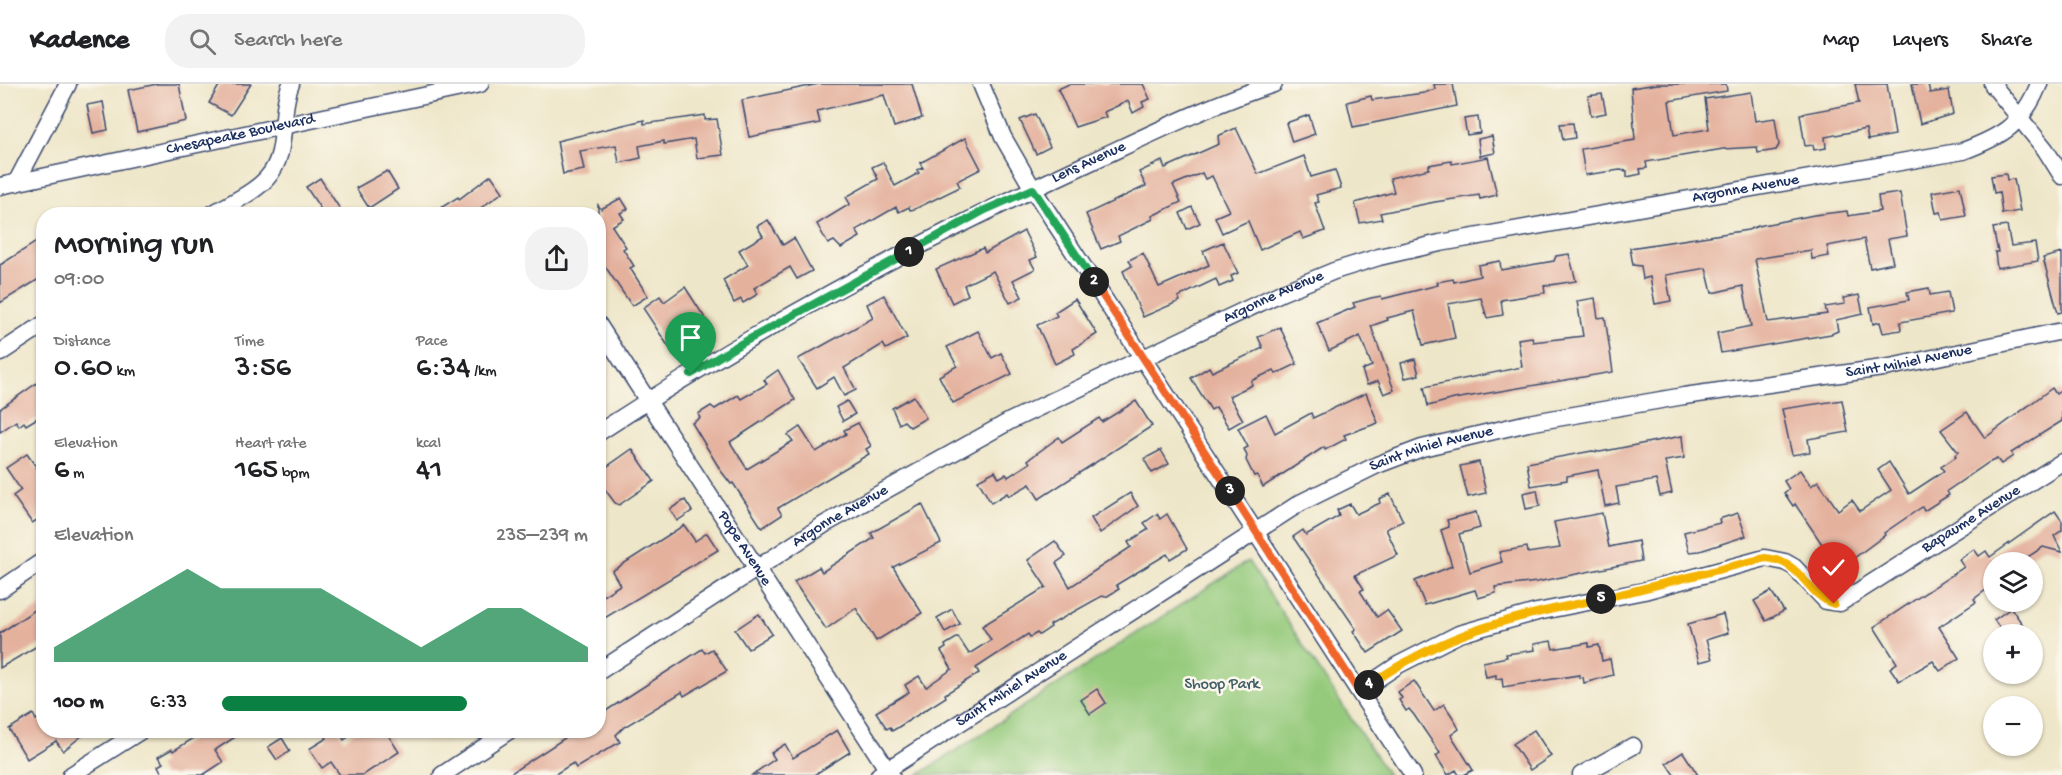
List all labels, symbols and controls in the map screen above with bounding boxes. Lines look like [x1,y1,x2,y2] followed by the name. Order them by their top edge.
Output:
[165,14,585,68] search box
[30,25,129,58] text: Kadence
[186,25,219,58] icon: search
[234,28,342,54] text: Search here
[1823,29,1859,54] text: Map
[1892,29,1948,54] text: Layers
[1981,29,2032,54] text: Share
[165,110,318,160] street label: Chesapeake Boulevard
[1049,137,1130,188] street label: Lens Avenue
[1691,170,1801,208] street label: Argonne Avenue
[54,227,214,265] text: Morning run
[525,227,588,290] button: share
[894,237,924,267] pin: 1
[906,242,912,261] text: 1
[1220,266,1327,328] street label: Argonne Avenue
[1079,267,1109,297] pin: 2
[54,269,104,292] text: 09:00
[1090,272,1098,291] text: 2
[665,312,716,374] pin
[674,321,707,354] icon: arrive
[54,333,111,352] text: Distance
[235,333,264,352] text: Time
[416,333,447,352] text: Pace
[1845,340,1974,383] street label: Saint Mihiel Avenue
[54,352,113,387] text: 0.60
[235,352,291,387] text: 3:56
[416,352,470,387] text: 6:34
[113,363,135,382] text: km
[470,363,497,382] text: /km
[1366,422,1496,477] street label: Saint Mihiel Avenue
[54,435,118,454] text: Elevation
[235,435,307,454] text: Heart rate
[416,435,441,454] text: kcal
[54,454,69,489] text: 6
[235,454,278,489] text: 165
[416,454,442,489] text: 41
[69,465,84,484] text: m
[278,465,310,484] text: bpm
[1215,476,1245,506] pin: 3
[789,481,892,552] street label: Argonne Avenue
[1226,481,1234,500] text: 3
[1918,481,2025,558] street label: Bapaume Avenue
[712,507,776,590] street label: Pope Avenue
[54,525,134,548] text: Elevation
[496,525,588,548] text: 235–239 m
[1808,542,1859,604] pin
[1817,551,1850,584] icon: check
[1983,552,2043,756] map controls
[1983,552,2043,612] button: layers
[1586,584,1616,614] pin: 5
[1597,589,1605,608] text: 5
[1983,624,2043,684] button: +
[953,646,1071,732] street label: Saint Mihiel Avenue
[1354,670,1384,700] pin: 4
[1365,675,1373,694] text: 4
[1185,676,1261,695] park label: Shoop Park
[54,692,104,715] text: 100 m
[150,692,187,715] text: 6:33
[1983,696,2043,756] button: −

